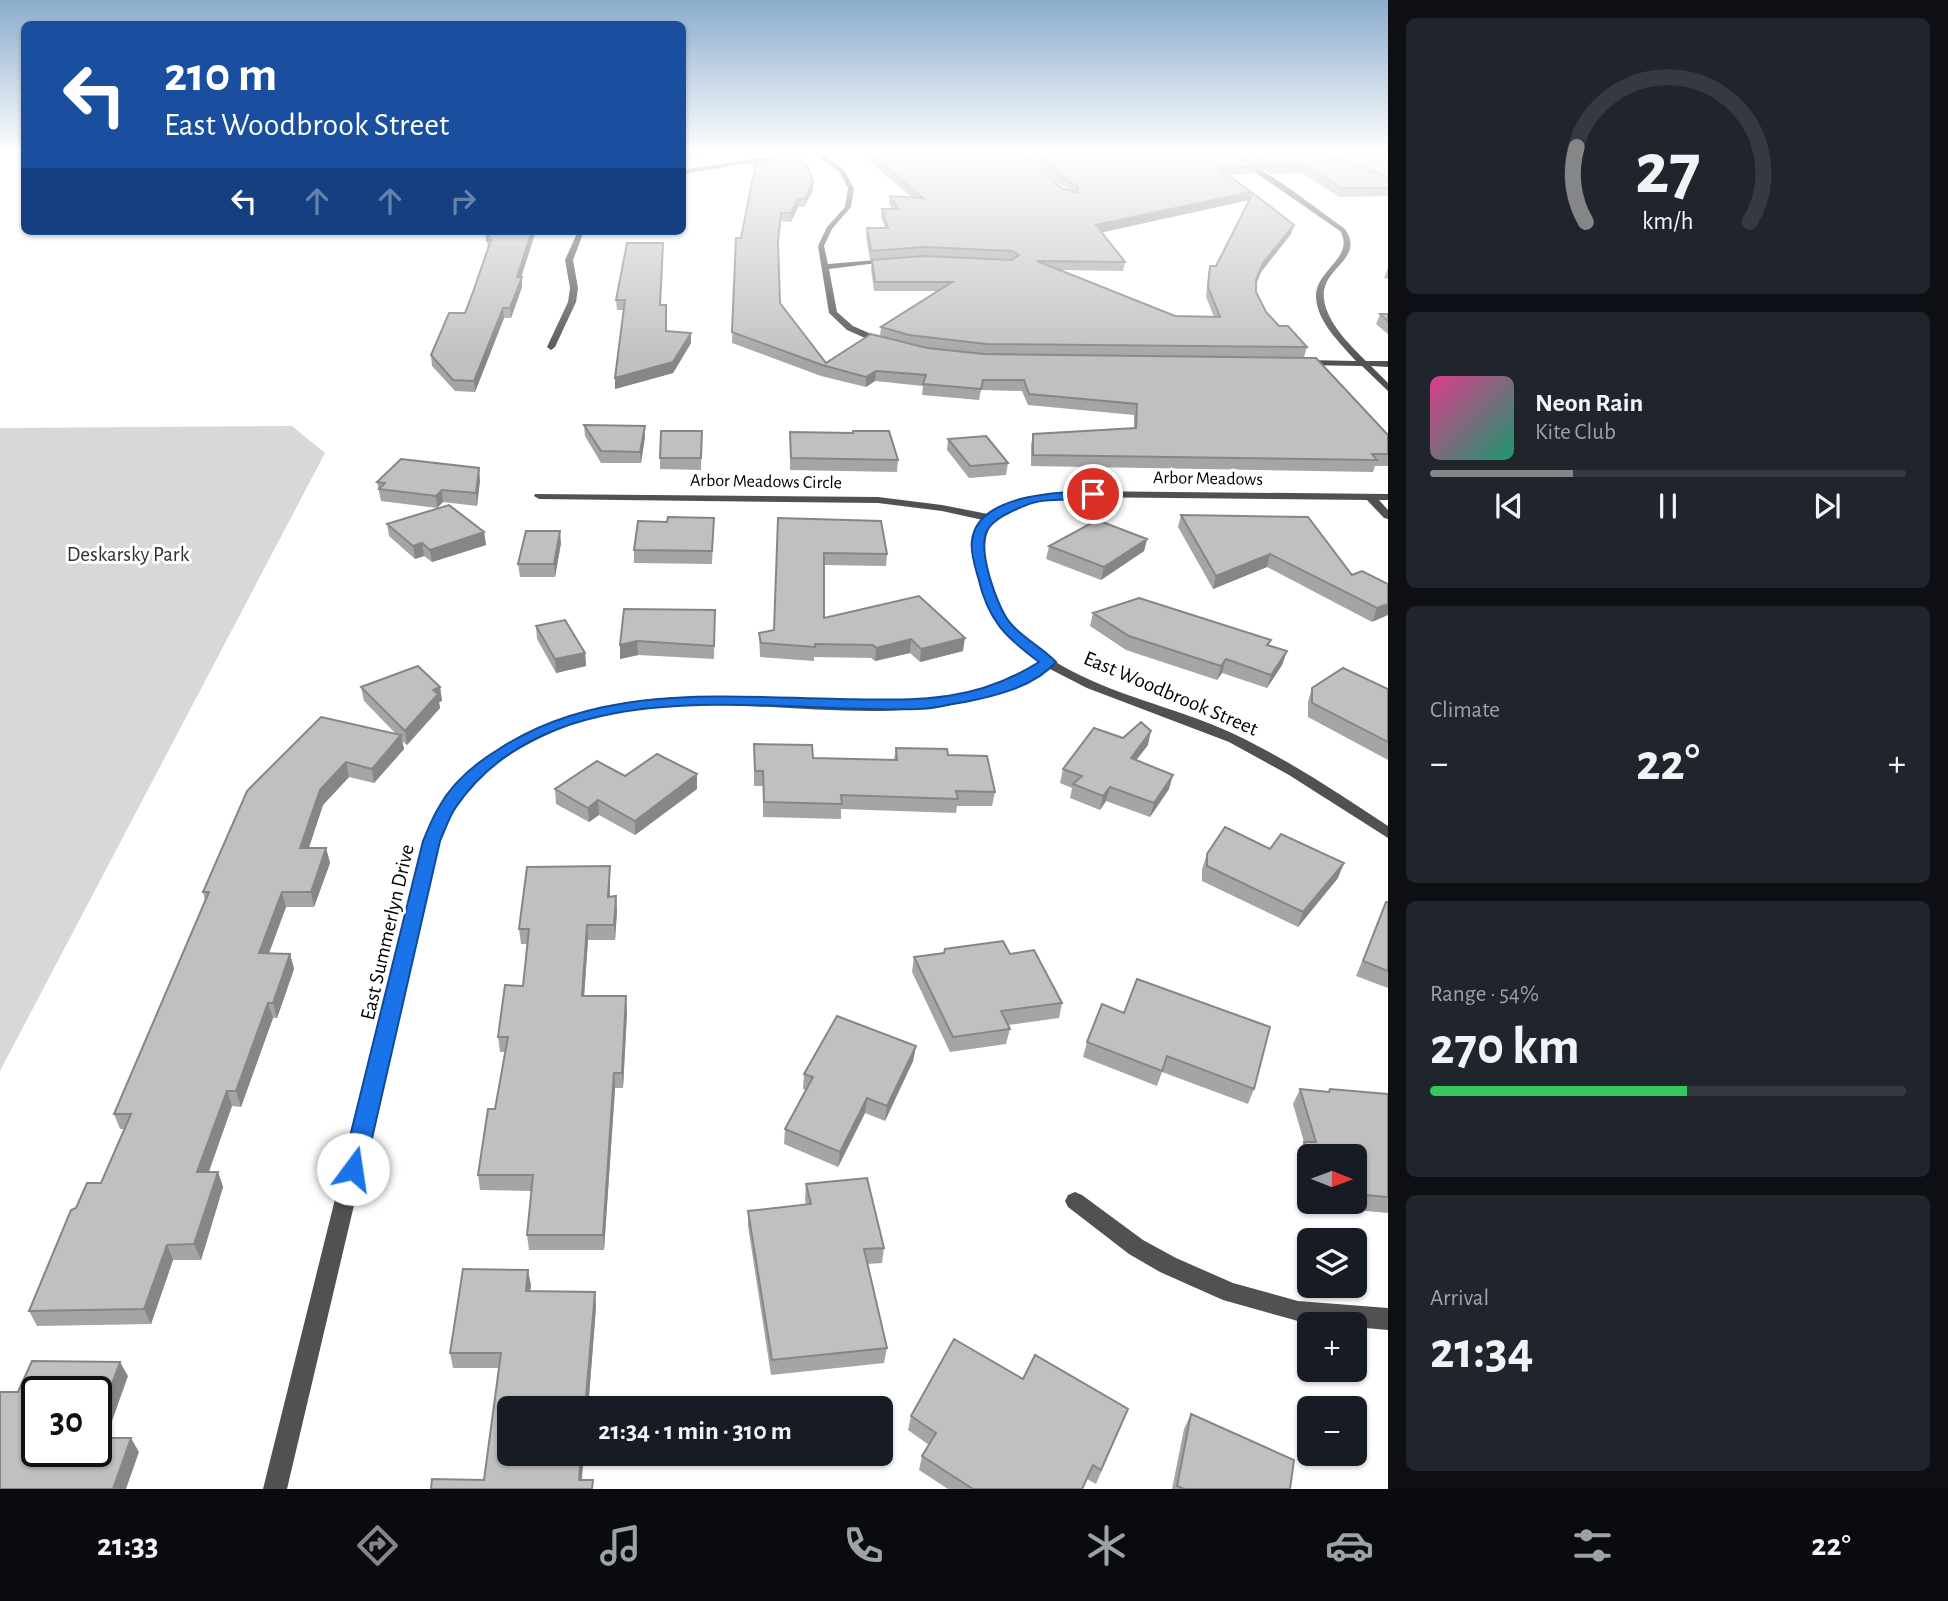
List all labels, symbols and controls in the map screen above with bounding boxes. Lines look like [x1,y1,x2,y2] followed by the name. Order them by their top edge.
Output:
[49,49,140,140] icon: left
[164,51,277,100] text: 210 m
[164,109,449,141] text: East Woodbrook Street
[1635,134,1701,207] text: 27
[225,182,263,220] icon: left
[298,182,336,220] icon: ahead
[371,182,409,220] icon: ahead
[444,182,482,220] icon: right
[1642,209,1694,234] text: km/h
[1535,390,1643,416] text: Neon Rain
[1535,421,1616,444] text: Kite Club
[1063,464,1123,524] pin
[1153,469,1263,489] street label: Arbor Meadows
[690,472,842,492] street label: Arbor Meadows Circle
[1074,475,1112,513] icon: arrive
[1490,487,1528,525] icon: previous
[1649,487,1687,525] icon: pause
[1808,487,1846,525] icon: next
[67,544,190,565] park label: Deskarsky Park
[1081,647,1261,740] street label: East Woodbrook Street
[1430,699,1500,722] text: Climate
[1636,737,1700,789] text: 22°
[1430,745,1448,783] text: −
[1888,745,1906,783] text: +
[357,842,418,1022] street label: East Summerlyn Drive
[1430,983,1539,1006] text: Range · 54%
[1430,1021,1580,1073] text: 270 km
[316,1132,390,1206] position arrow
[1297,1144,1367,1214] north arrow
[1297,1144,1367,1466] map controls
[1297,1228,1367,1298] button: layers
[1430,1287,1489,1310] text: Arrival
[1297,1312,1367,1382] button: +
[1430,1325,1534,1377] text: 21:34
[21,1376,112,1467] speed limit sign: 30
[1297,1396,1367,1466] button: −
[598,1418,792,1444] text: 21:34 · 1 min · 310 m
[353,1521,402,1570] icon: directions
[596,1521,645,1570] icon: music
[839,1521,888,1570] icon: phone
[1082,1521,1131,1570] icon: climate
[1325,1521,1374,1570] icon: car
[1568,1521,1617,1570] icon: filters
[97,1529,159,1561] text: 21:33
[1811,1529,1851,1561] text: 22°

